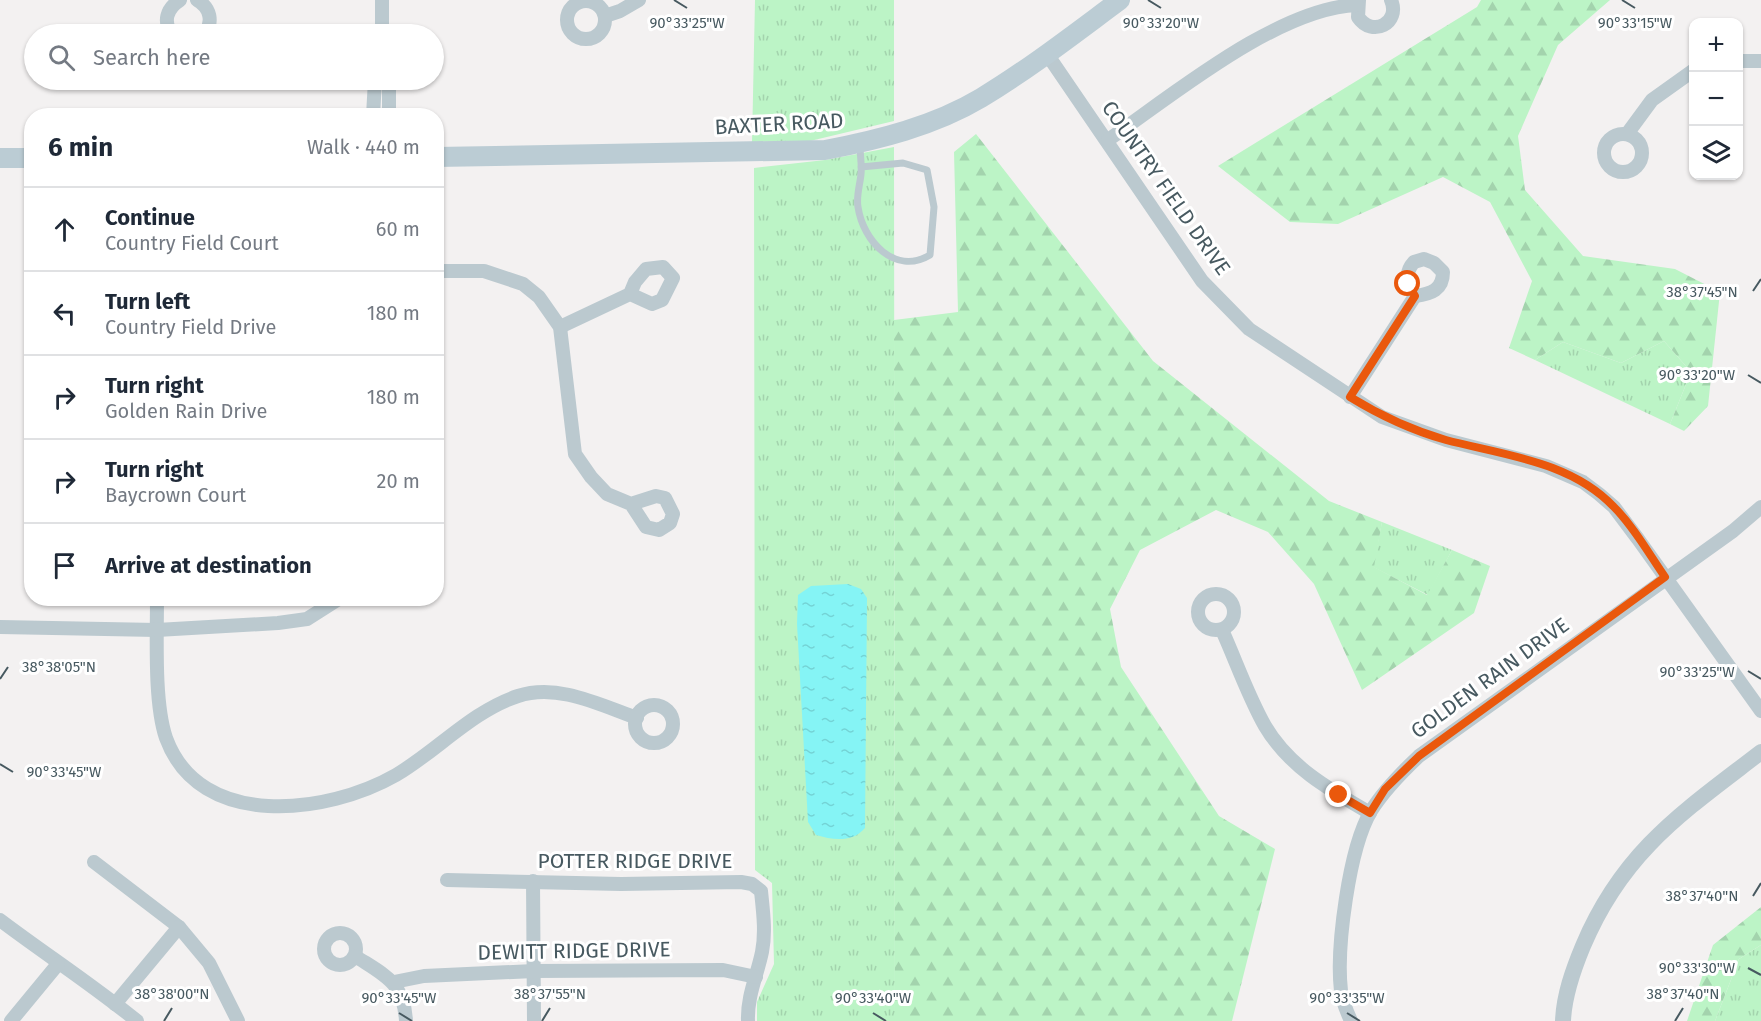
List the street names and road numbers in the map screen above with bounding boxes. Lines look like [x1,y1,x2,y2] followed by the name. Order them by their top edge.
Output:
[1096,96,1236,280] street label: COUNTRY FIELD DRIVE
[714,108,844,140] street label: BAXTER ROAD
[1406,612,1574,744] street label: GOLDEN RAIN DRIVE
[537,848,733,874] street label: POTTER RIDGE DRIVE
[477,936,671,966] street label: DEWITT RIDGE DRIVE

